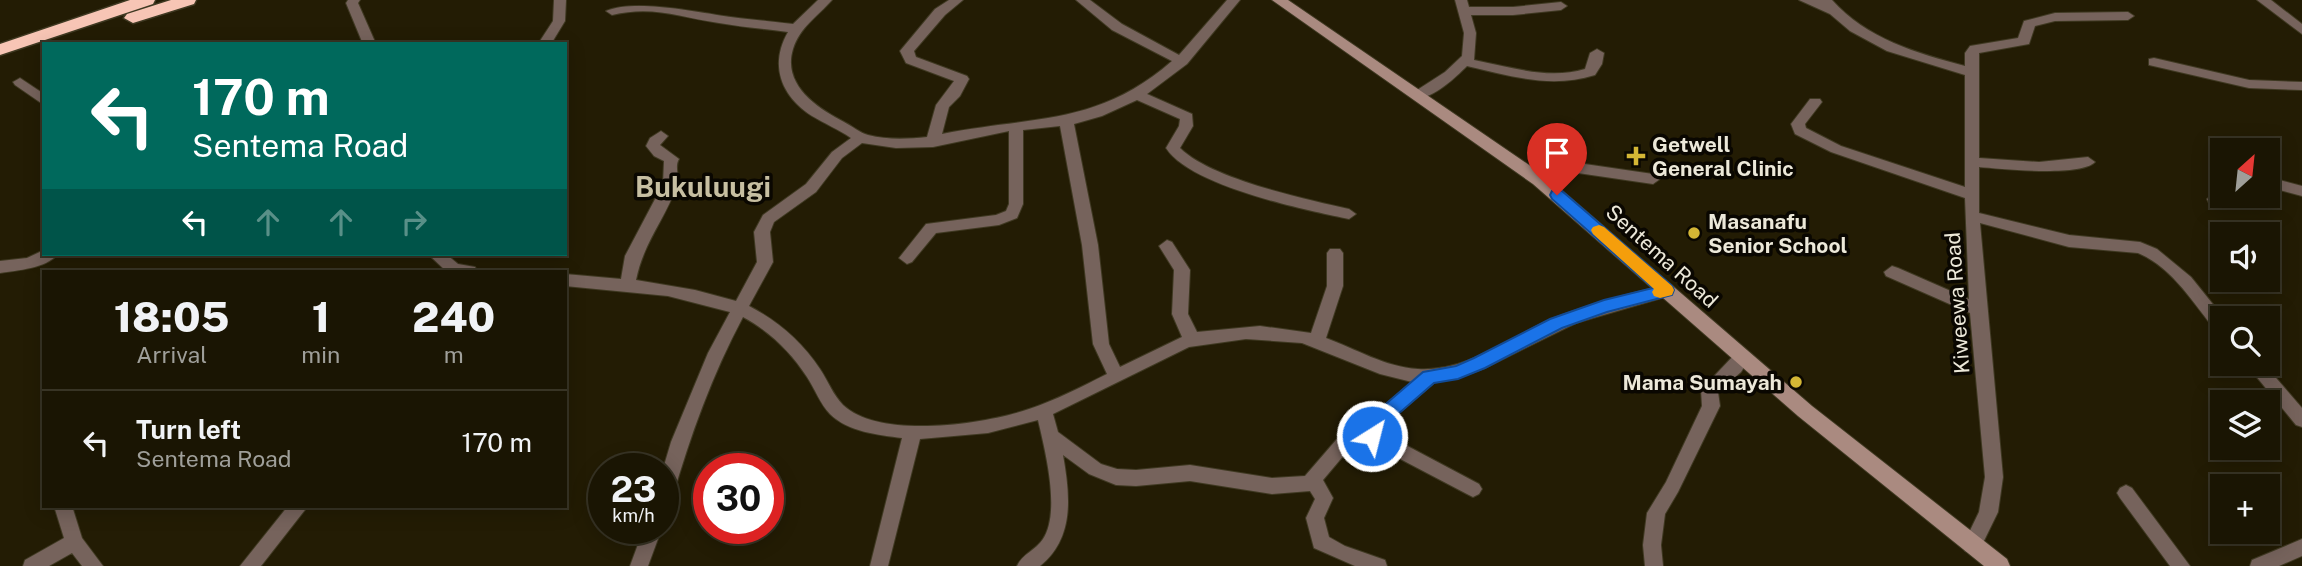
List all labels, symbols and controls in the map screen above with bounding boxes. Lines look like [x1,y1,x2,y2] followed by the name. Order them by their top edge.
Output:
[192,68,330,126] text: 170 m
[77,70,168,161] icon: left
[1527,123,1587,195] pin
[192,127,408,164] text: Sentema Road
[1652,132,1794,181] place label: Getwell General Clinic
[1538,134,1576,172] icon: arrive
[2210,138,2280,208] north arrow
[2210,138,2280,544] map controls
[1626,146,1646,166] marker: Getwell General Clinic
[635,170,771,203] district label: Bukuluugi
[1601,199,1723,313] street label: Sentema Road
[176,203,214,241] icon: left
[249,203,287,241] icon: ahead
[322,203,360,241] icon: ahead
[395,203,433,241] icon: right
[1708,209,1848,258] place label: Masanafu Senior School
[2210,222,2280,292] button: sound
[1686,225,1702,241] marker: Masanafu Senior School
[1940,231,1974,375] street label: Kiweewa Road
[114,292,230,341] text: 18:05
[312,292,330,341] text: 1
[412,292,495,341] text: 240
[2210,306,2280,376] button: search
[136,341,207,368] text: Arrival
[301,341,340,368] text: min
[444,341,464,368] text: m
[1622,370,1782,395] place label: Mama Sumayah
[1788,374,1804,390] marker: Mama Sumayah
[2210,390,2280,460] button: layers
[1335,399,1409,473] position arrow
[136,414,241,445] text: Turn left
[77,424,115,462] icon: left
[462,427,532,458] text: 170 m
[136,445,292,472] text: Sentema Road
[693,453,784,544] speed limit sign: 30
[611,469,656,510] text: 23
[2210,474,2280,544] button: +
[612,505,655,526] text: km/h

